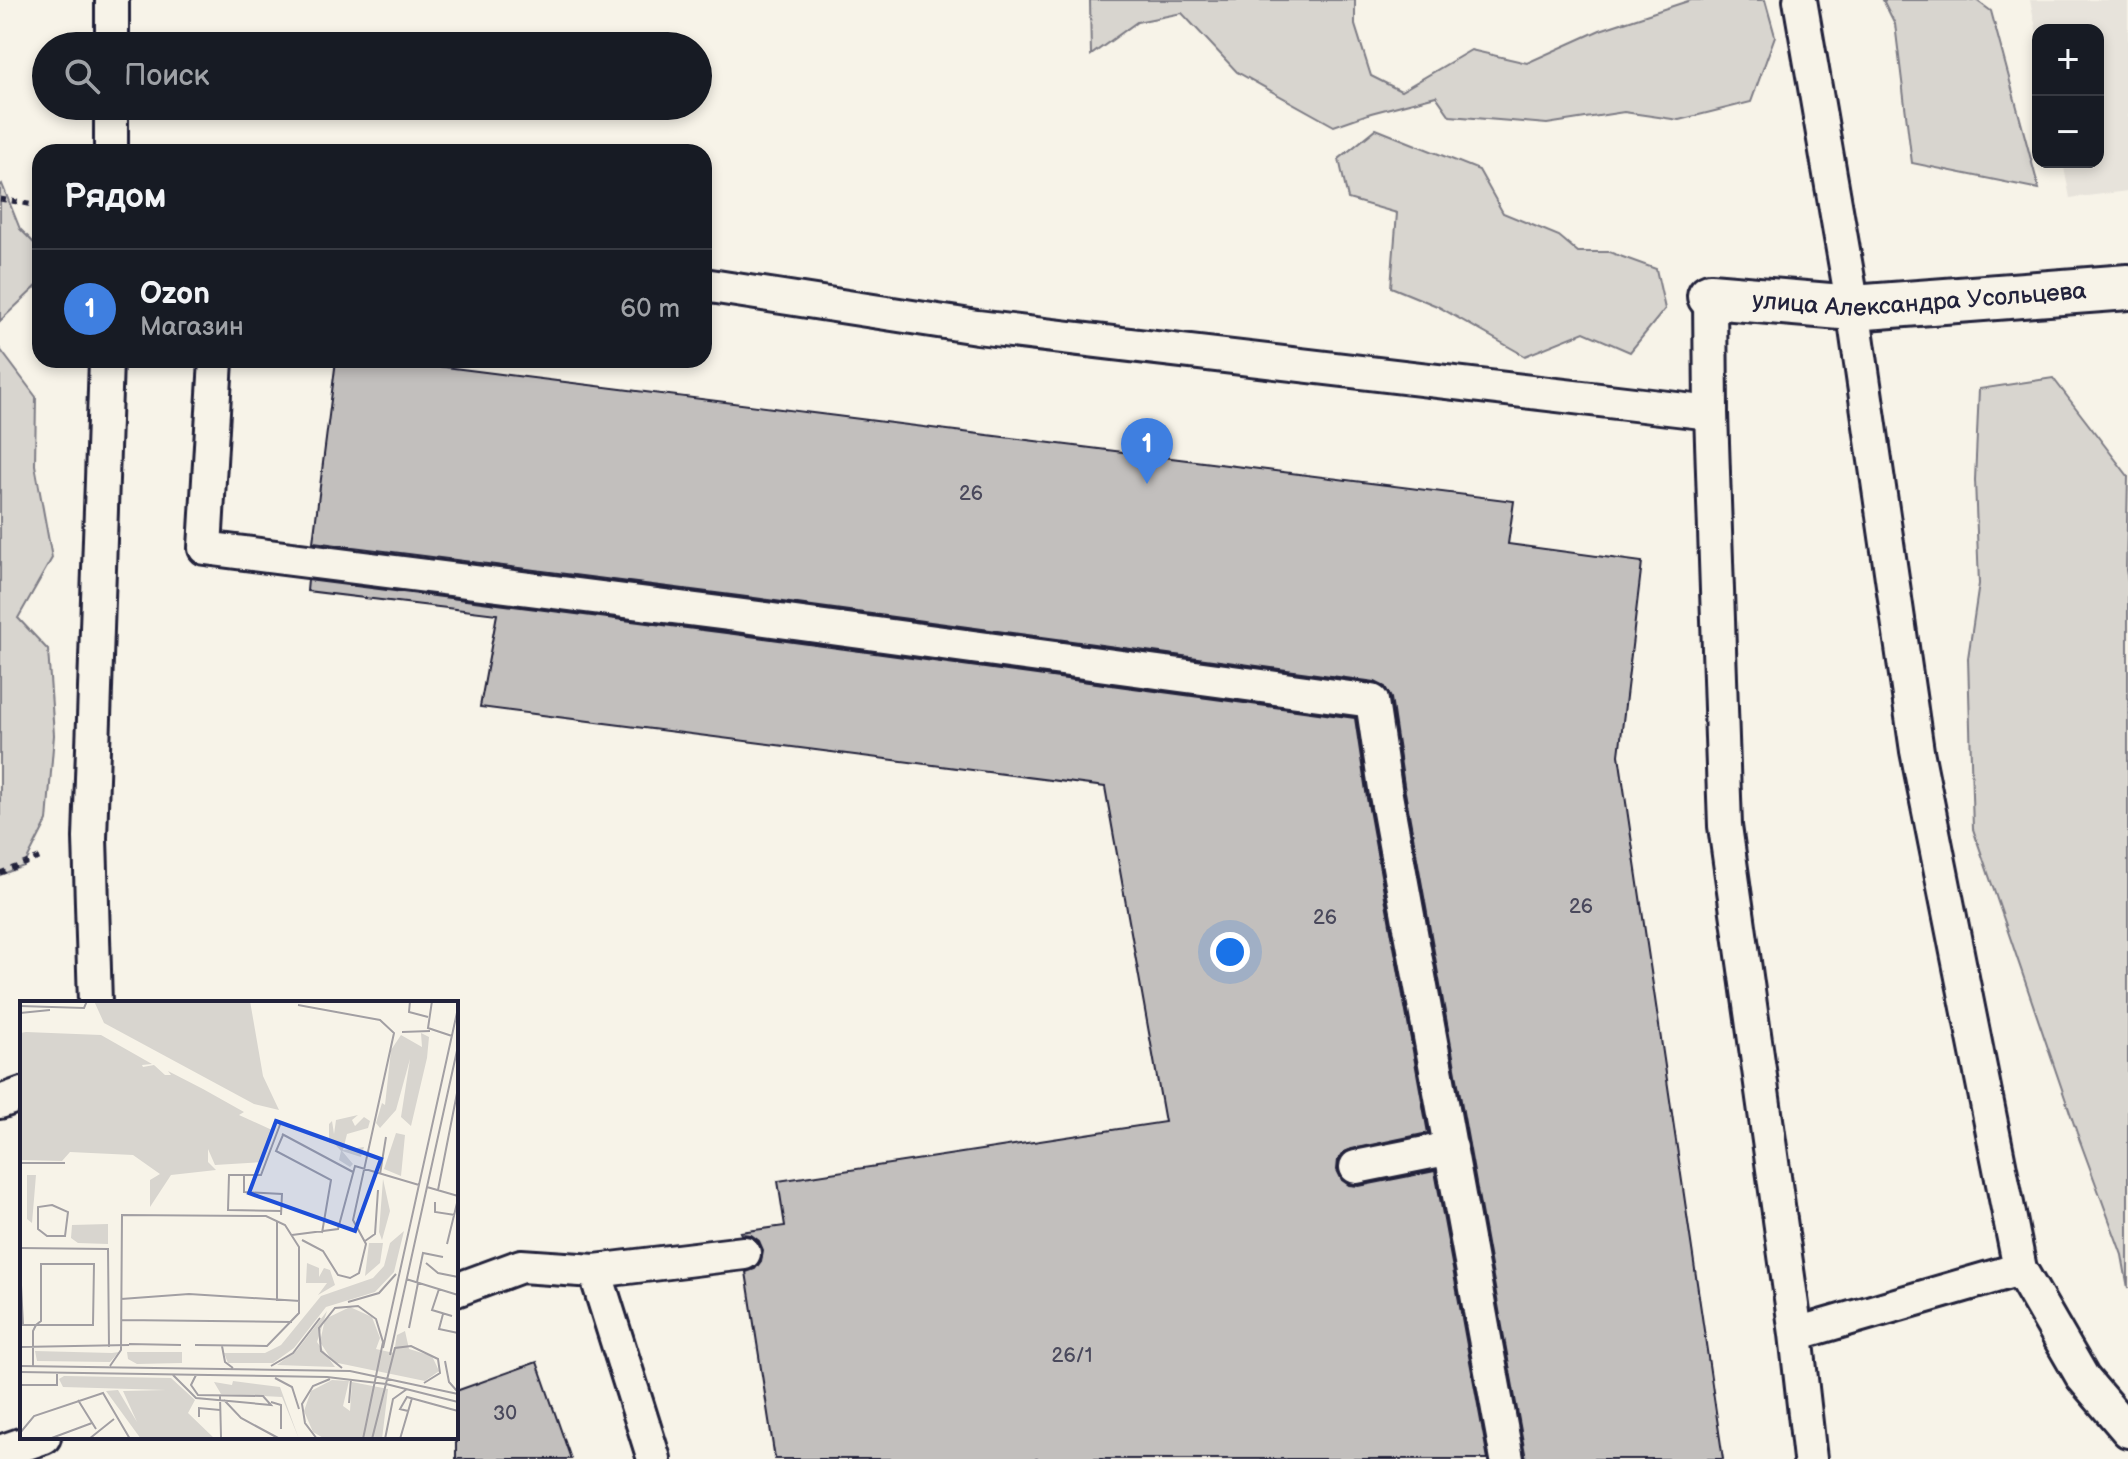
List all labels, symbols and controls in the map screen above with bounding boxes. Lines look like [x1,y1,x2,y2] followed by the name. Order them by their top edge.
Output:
[2032,24,2104,168] map controls
[2032,24,2104,96] button: +
[32,32,712,120] search box
[60,54,104,98] icon: search
[124,58,210,94] text: Поиск
[2032,96,2104,168] button: −
[64,176,166,217] text: Рядом
[140,276,210,312] text: Ozon
[1751,276,2087,322] street label: улица Александра Усольцева
[85,294,95,325] text: 1
[620,294,680,325] text: 60 m
[140,312,244,343] text: Магазин
[1121,418,1173,484] pin: 1
[959,482,983,506] house number: 26
[1569,895,1593,919] house number: 26
[1313,906,1337,930] house number: 26
[1210,932,1250,972] your location
[20,1001,458,1439] inset map
[1052,1344,1092,1368] house number: 26/1
[493,1402,517,1426] house number: 30

